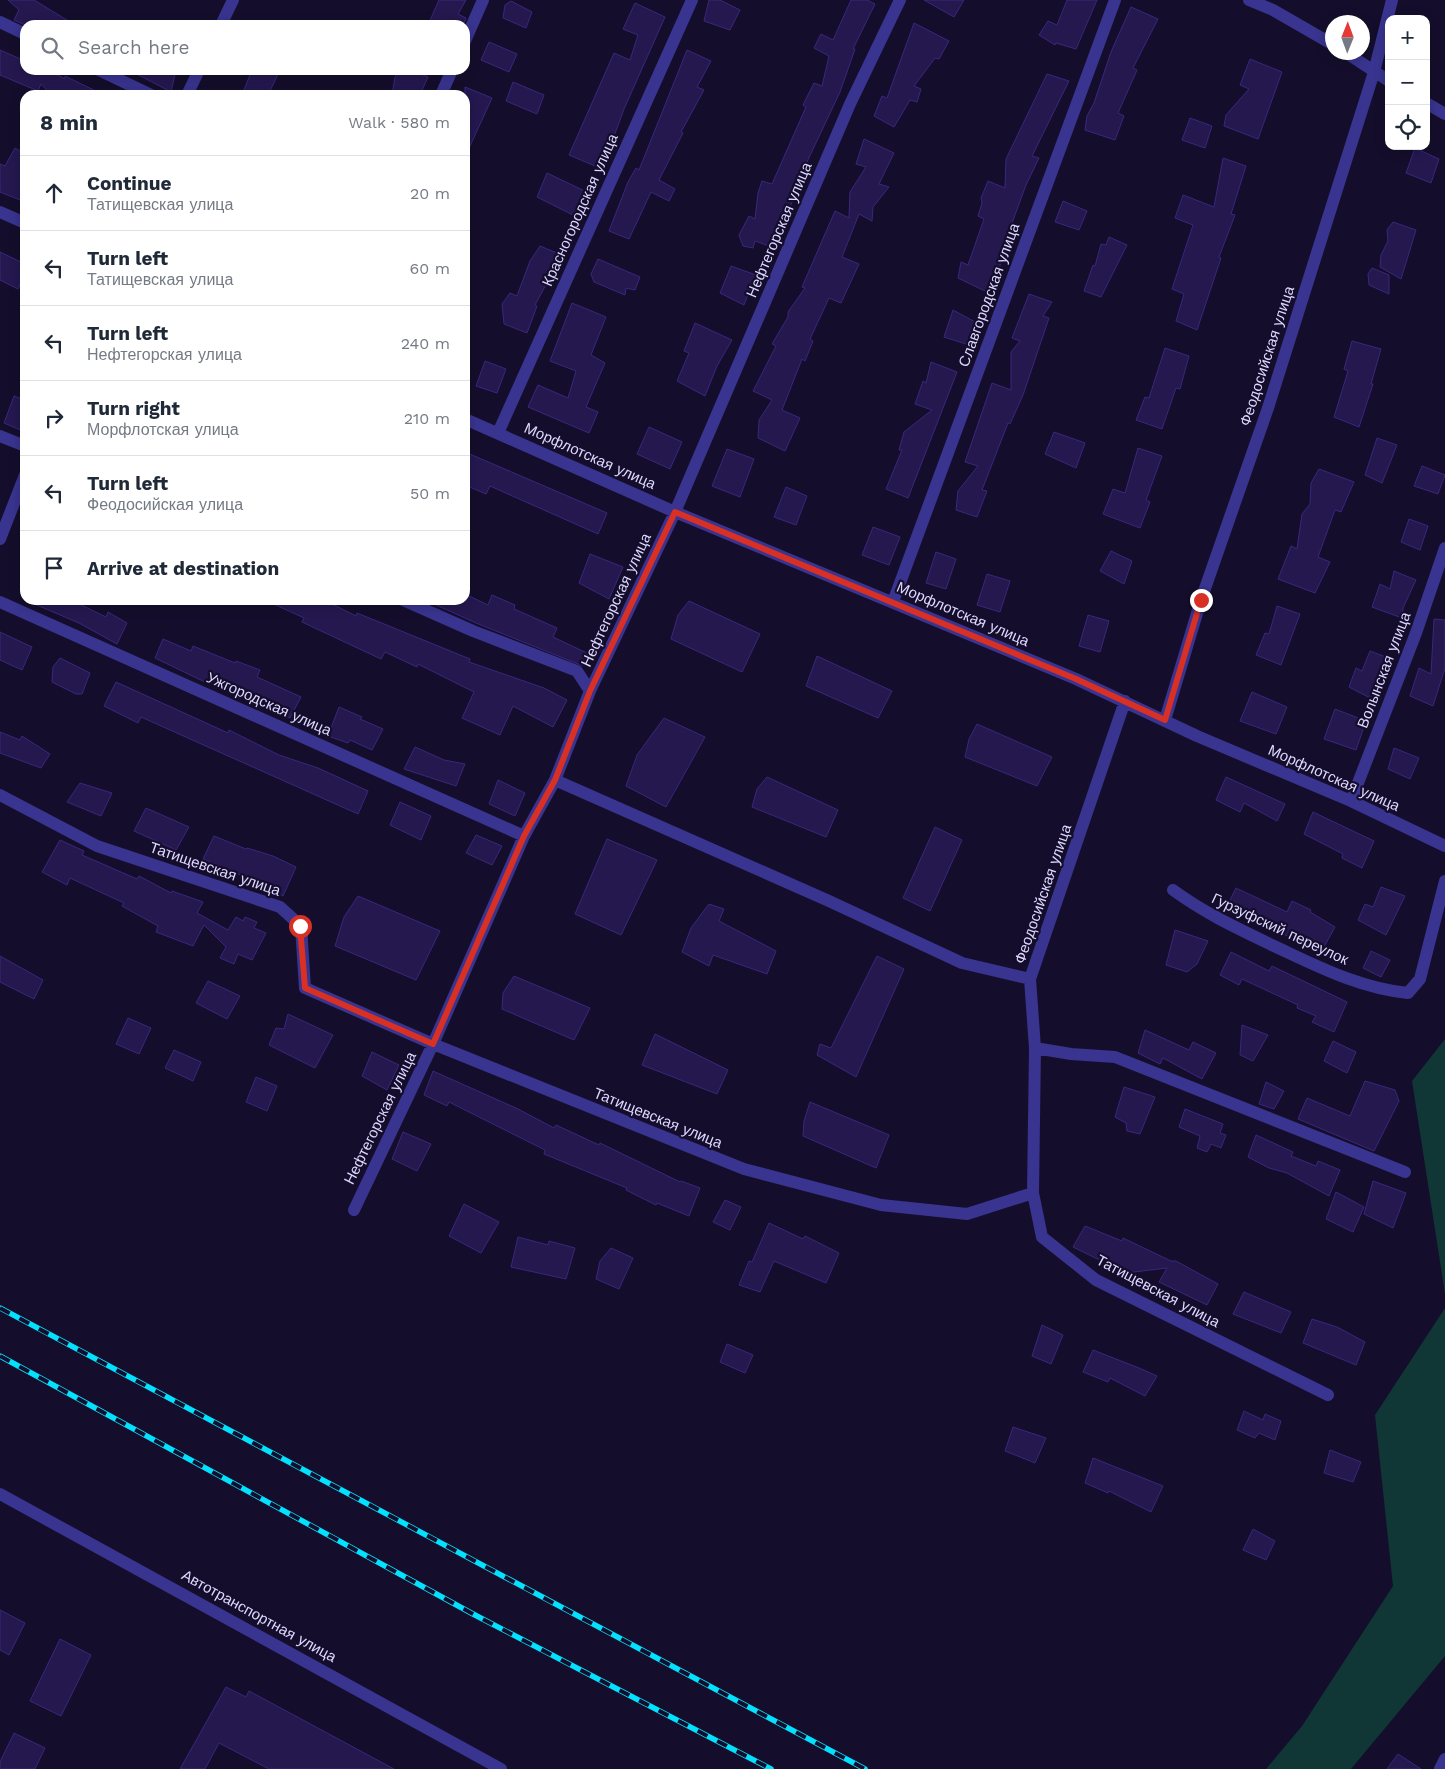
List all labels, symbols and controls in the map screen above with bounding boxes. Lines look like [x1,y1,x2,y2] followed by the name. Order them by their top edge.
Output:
[1325,15,1370,60] north arrow
[1385,15,1430,150] map controls
[1385,15,1430,60] button: +
[20,20,470,75] search box
[38,34,66,62] icon: search
[78,36,189,59] text: Search here
[1385,60,1430,105] button: −
[1385,105,1430,150] button: locate
[40,110,98,135] text: 8 min
[348,113,450,132] text: Walk · 580 m
[538,130,622,289] street label: Красногородская улица
[742,159,816,300] street label: Нефтегорская улица
[87,172,171,195] text: Continue
[40,179,68,207] icon: ahead
[410,184,450,203] text: 20 m
[87,195,233,214] text: Татищевская улица
[955,220,1024,369] street label: Славгородская улица
[87,247,168,270] text: Turn left
[40,254,68,282] icon: left
[410,259,450,278] text: 60 m
[87,270,233,289] text: Татищевская улица
[1236,283,1298,428] street label: Феодосийская улица
[87,322,168,345] text: Turn left
[40,329,68,357] icon: left
[401,334,450,353] text: 240 m
[87,345,242,364] text: Нефтегорская улица
[87,397,180,420] text: Turn right
[40,404,68,432] icon: right
[404,409,450,428] text: 210 m
[521,419,659,493] street label: Морфлотская улица
[87,420,239,439] text: Морфлотская улица
[87,472,168,495] text: Turn left
[40,479,68,507] icon: left
[410,484,450,503] text: 50 m
[87,495,243,514] text: Феодосийская улица
[577,530,655,670] street label: Нефтегорская улица
[40,554,68,582] icon: arrive
[87,557,279,580] text: Arrive at destination
[894,578,1033,650] street label: Морфлотская улица
[1190,589,1213,612] route end
[1354,609,1415,731] street label: Волынская улица
[204,668,335,740] street label: Ужгородская улица
[1265,741,1403,815] street label: Морфлотская улица
[1011,821,1076,966] street label: Феодосийская улица
[147,838,283,900] street label: Татищевская улица
[1209,889,1352,969] street label: Гурзуфский переулок
[289,915,312,938] route start
[340,1048,420,1187] street label: Нефтегорская улица
[591,1084,726,1152] street label: Татищевская улица
[1093,1251,1223,1331] street label: Татищевская улица
[178,1566,340,1666] street label: Автотранспортная улица

